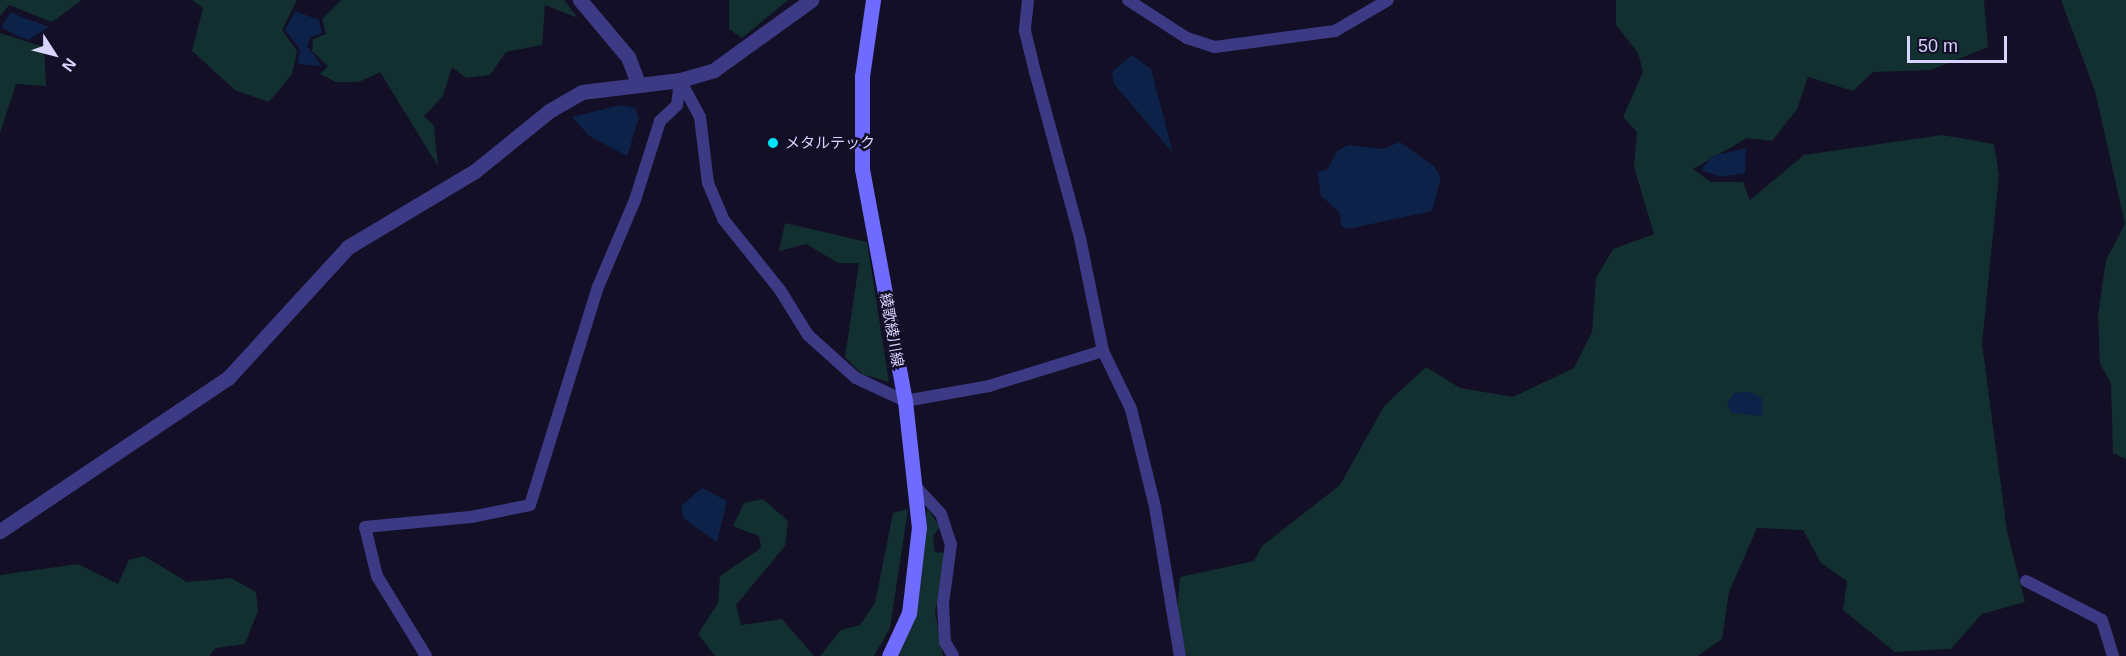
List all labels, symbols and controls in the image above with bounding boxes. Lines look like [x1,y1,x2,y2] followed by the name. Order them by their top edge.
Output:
[24,24,84,84] north arrow
[1910,24,2010,62] scale bar
[1918,36,1958,56] text: 50 m
[59,55,79,75] text: N
[785,134,875,152] place label: メタルテック
[766,136,780,150] marker: メタルテック
[877,292,907,368] street label: 綾歌綾川線

